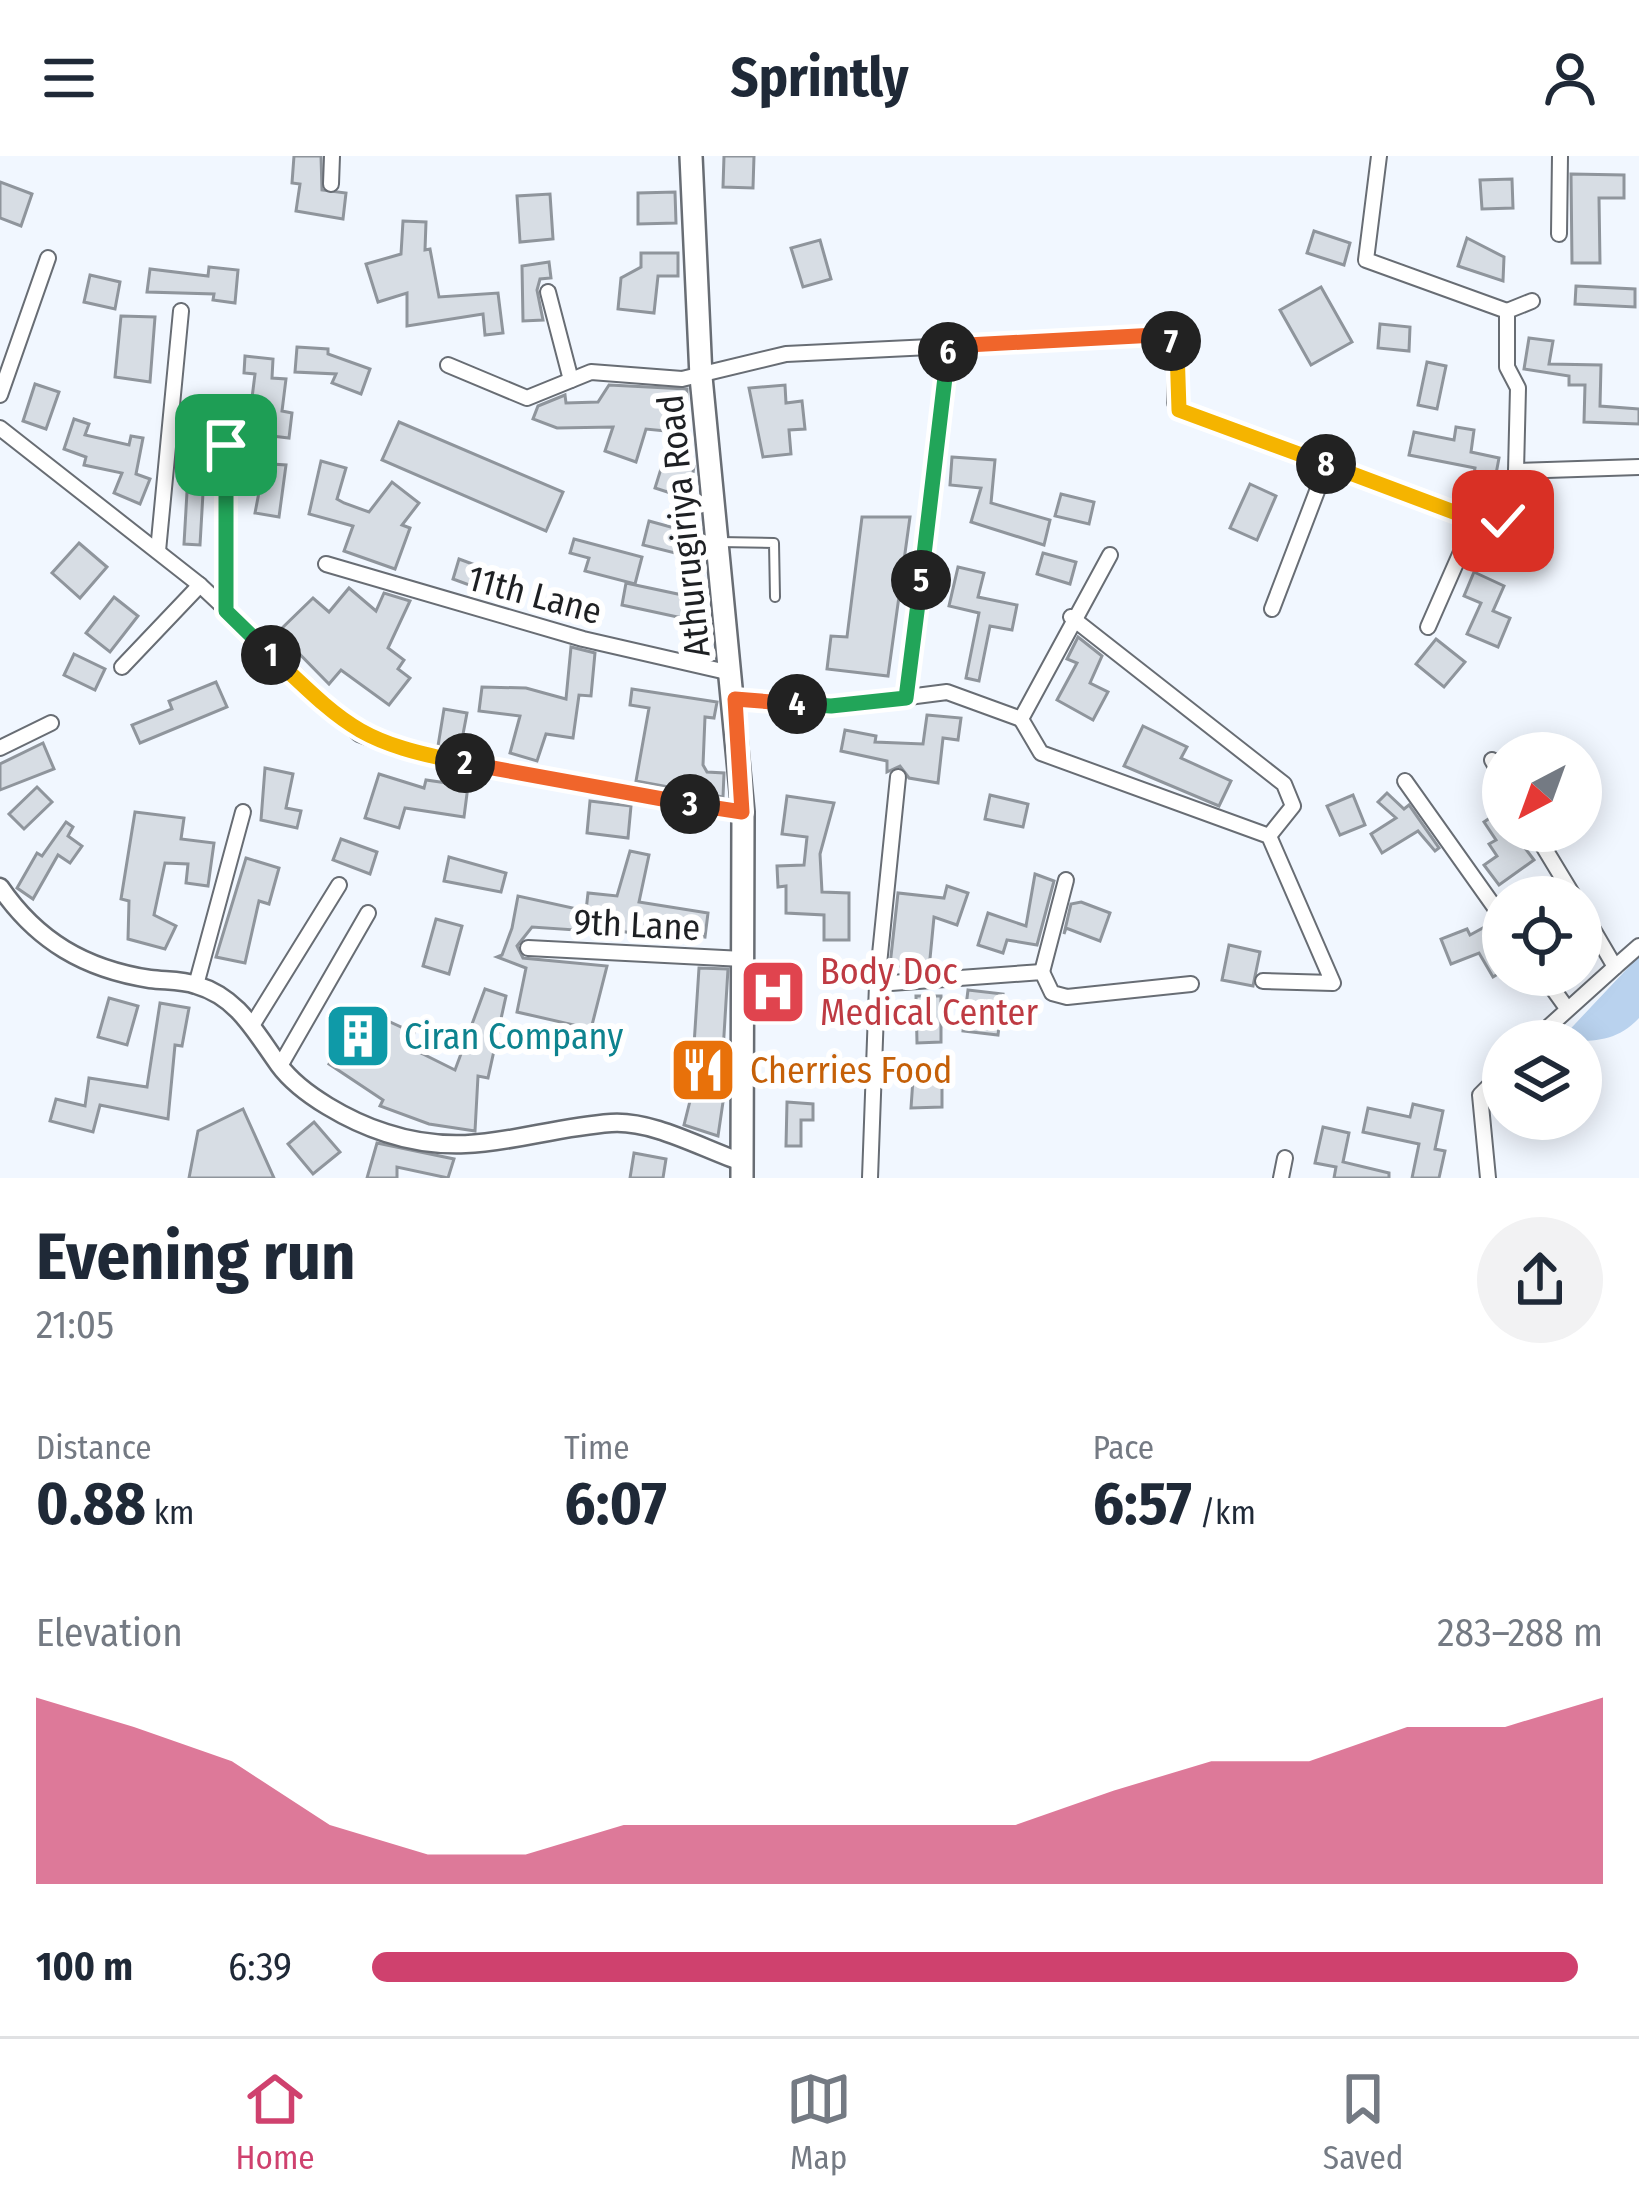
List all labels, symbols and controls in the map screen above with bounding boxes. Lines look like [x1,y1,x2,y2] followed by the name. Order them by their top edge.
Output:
[36,45,102,111] icon: menu
[1537,45,1603,111] icon: person
[731,46,908,110] text: Sprintly
[1141,311,1201,371] pin: 7
[1164,321,1178,361] text: 7
[918,322,978,382] pin: 6
[939,332,957,372] text: 6
[648,392,720,659] street label: Athurugiriya Road
[175,394,277,496] pin
[193,412,259,478] icon: arrive
[1296,434,1356,494] pin: 8
[1317,444,1335,484] text: 8
[1452,470,1554,572] pin
[1470,488,1536,554] icon: check
[891,550,951,610] pin: 5
[463,556,607,634] street label: 11th Lane
[913,560,929,600] text: 5
[241,625,301,685] pin: 1
[264,635,278,675] text: 1
[767,674,827,734] pin: 4
[789,684,805,724] text: 4
[1482,732,1602,852] north arrow
[1482,732,1602,1140] map controls
[435,733,495,793] pin: 2
[457,743,473,783] text: 2
[660,774,720,834] pin: 3
[682,784,698,824] text: 3
[1482,876,1602,996] button: locate
[572,900,701,950] street label: 9th Lane
[820,950,1038,1035] place label: Body Doc Medical Center
[738,957,808,1027] hospital icon: Body Doc Medical Center
[323,1001,393,1071] building icon: Ciran Company
[404,1015,623,1059] place label: Ciran Company
[1482,1020,1602,1140] button: layers
[668,1035,738,1105] restaurant icon: Cherries Food
[750,1049,952,1093] place label: Cherries Food
[36,1217,356,1296] text: Evening run
[1477,1217,1603,1343] button: share
[36,1302,114,1348] text: 21:05
[36,1428,152,1468] text: Distance
[564,1428,630,1468] text: Time
[1093,1428,1154,1468] text: Pace
[36,1468,146,1540] text: 0.88
[564,1468,667,1540] text: 6:07
[1093,1468,1192,1540] text: 6:57
[146,1493,194,1533] text: km
[1192,1493,1256,1533] text: /km
[36,1610,183,1656] text: Elevation
[1437,1610,1603,1656] text: 283–288 m
[36,1944,133,1990] text: 100 m
[228,1944,292,1990] text: 6:39
[236,2066,315,2178] tab: Home
[786,2066,852,2178] tab: Map
[1323,2066,1403,2178] tab: Saved

